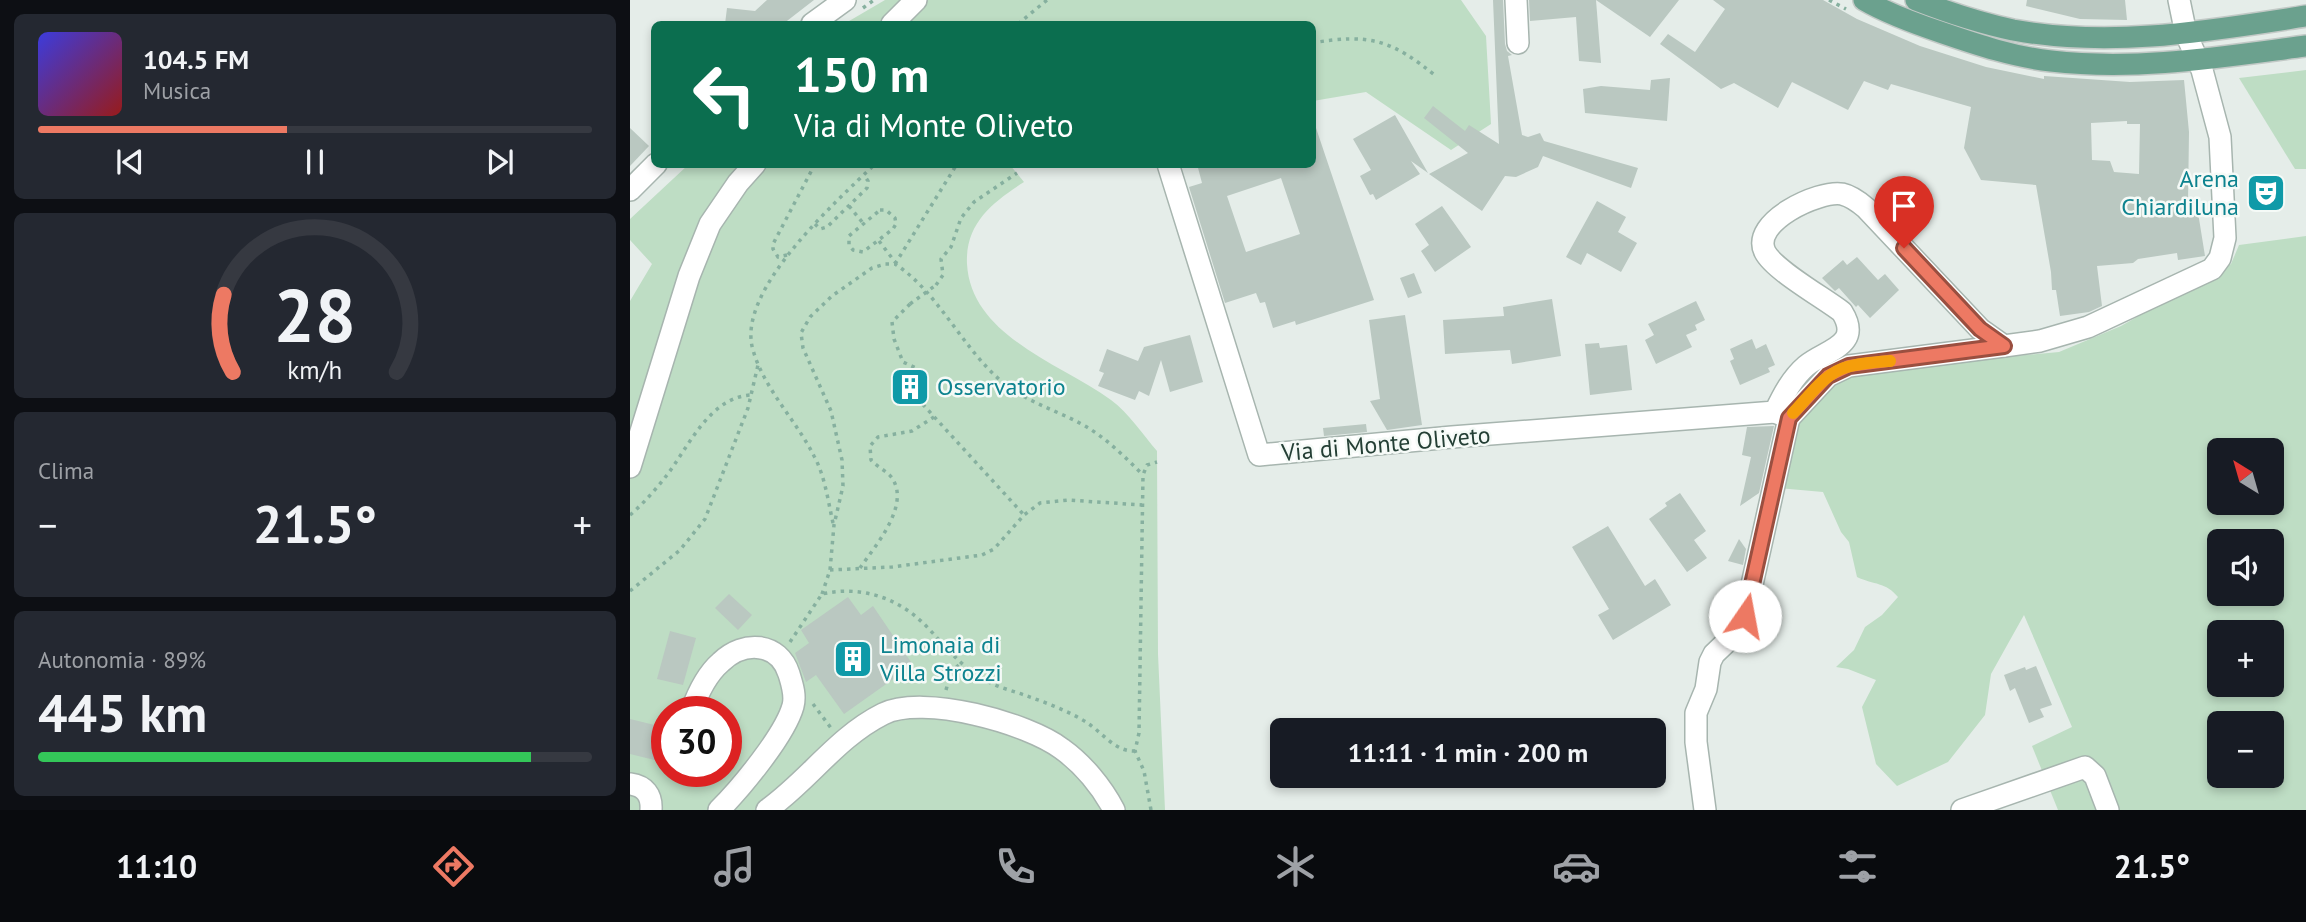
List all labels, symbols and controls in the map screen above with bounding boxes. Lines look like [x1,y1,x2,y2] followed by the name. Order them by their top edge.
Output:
[794,42,929,106] text: 150 m
[143,43,249,76] text: 104.5 FM
[679,49,770,140] icon: left
[143,76,211,105] text: Musica
[794,104,1074,146] text: Via di Monte Oliveto
[111,143,149,181] icon: previous
[296,143,334,181] icon: pause
[481,143,519,181] icon: next
[2121,163,2239,222] place label: Arena Chiardiluna
[2245,172,2287,214] theatre icon: Arena Chiardiluna
[1874,176,1934,248] pin
[1885,187,1923,225] icon: arrive
[274,268,356,362] text: 28
[288,353,342,385] text: km/h
[889,366,931,408] building icon: Osservatorio
[937,371,1066,402] place label: Osservatorio
[1279,419,1492,468] street label: Via di Monte Oliveto
[2207,438,2284,514] north arrow
[2207,438,2284,788] map controls
[38,456,94,485] text: Clima
[253,490,377,557] text: 21.5°
[38,500,57,549] text: −
[573,500,592,549] text: +
[2207,529,2284,606] button: sound
[1708,579,1782,653] position arrow
[2207,620,2284,697] button: +
[879,629,1002,688] place label: Limonaia di Villa Strozzi
[832,638,874,680] building icon: Limonaia di Villa Strozzi
[38,645,206,674] text: Autonomia · 89%
[38,679,207,746] text: 445 km
[651,696,742,787] speed limit sign: 30
[2207,711,2284,788] button: −
[1348,736,1588,769] text: 11:11 · 1 min · 200 m
[429,842,478,891] icon: directions
[710,842,759,891] icon: music
[991,842,1040,891] icon: phone
[1271,842,1320,891] icon: climate
[1552,842,1601,891] icon: car
[1833,842,1882,891] icon: filters
[116,845,197,887] text: 11:10
[2114,845,2190,887] text: 21.5°

